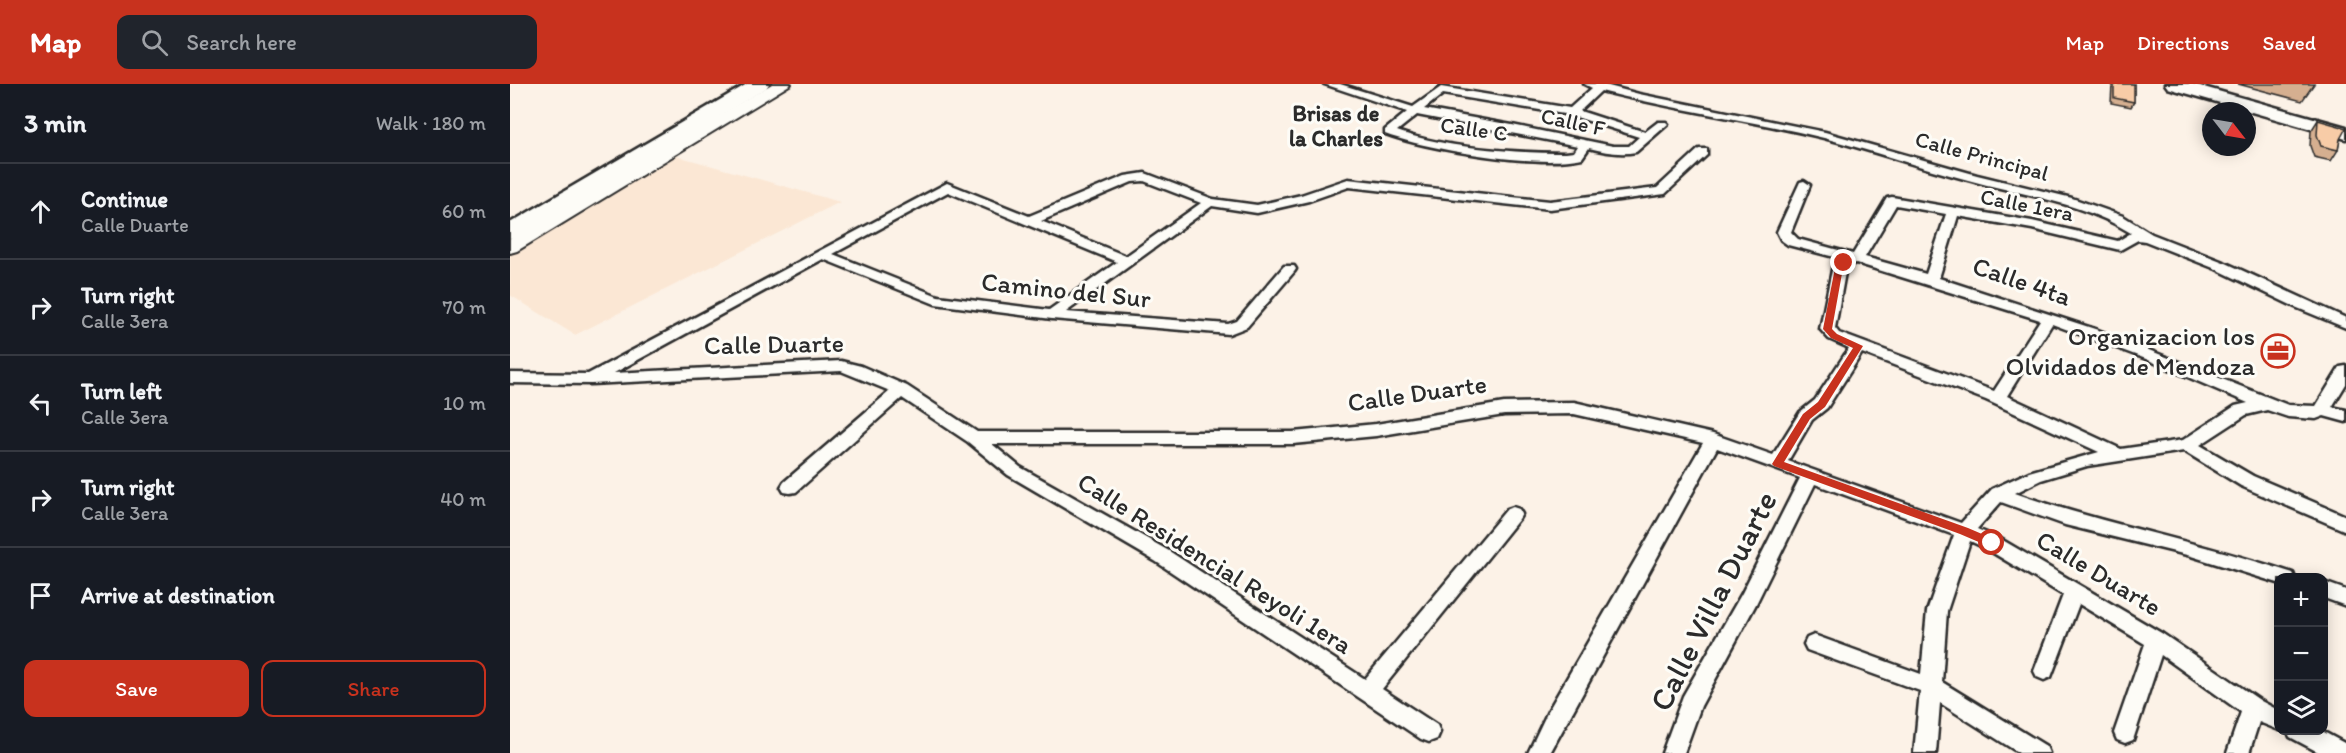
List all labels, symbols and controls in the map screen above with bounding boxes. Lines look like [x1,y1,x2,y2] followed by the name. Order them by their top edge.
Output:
[117,15,537,69] search box
[30,25,81,59] text: Map
[138,26,171,59] icon: search
[186,29,297,56] text: Search here
[2066,30,2104,55] text: Map
[2137,30,2229,55] text: Directions
[2262,30,2316,55] text: Saved
[1289,100,1383,152] district label: Brisas de la Charles
[1538,102,1608,142] street label: Calle F
[2202,102,2256,156] north arrow
[24,107,86,139] text: 3 min
[376,111,486,135] text: Walk · 180 m
[1439,111,1509,147] street label: Calle C
[1912,125,2052,187] street label: Calle Principal
[1978,183,2076,227] street label: Calle 1era
[81,186,168,213] text: Continue
[24,195,57,228] icon: ahead
[442,199,486,223] text: 60 m
[81,213,189,237] text: Calle Duarte
[1830,249,1856,275] route end
[1969,249,2076,313] street label: Calle 4ta
[980,265,1152,315] street label: Camino del Sur
[81,282,175,309] text: Turn right
[24,291,57,324] icon: right
[442,295,486,319] text: 70 m
[81,309,169,333] text: Calle 3era
[2006,320,2255,382] place label: Organizacion los Olvidados de Mendoza
[704,327,844,361] street label: Calle Duarte
[2260,333,2296,369] office icon: Organizacion los Olvidados de Mendoza
[1345,367,1489,419] street label: Calle Duarte
[81,378,162,405] text: Turn left
[24,387,57,420] icon: left
[443,391,486,415] text: 10 m
[81,405,169,429] text: Calle 3era
[1072,465,1359,661] street label: Calle Residencial Reyoli 1era
[81,474,175,501] text: Turn right
[24,483,57,516] icon: right
[1641,485,1785,717] street label: Calle Villa Duarte
[440,487,486,511] text: 40 m
[81,501,169,525] text: Calle 3era
[2031,523,2167,623] street label: Calle Duarte
[1978,529,2004,555] route start
[2274,573,2328,735] map controls
[2274,573,2328,627] button: +
[24,579,57,612] icon: arrive
[81,582,275,609] text: Arrive at destination
[2274,627,2328,681] button: −
[24,660,249,717] button: Save
[261,660,486,717] button: Share
[2274,681,2328,735] button: layers

